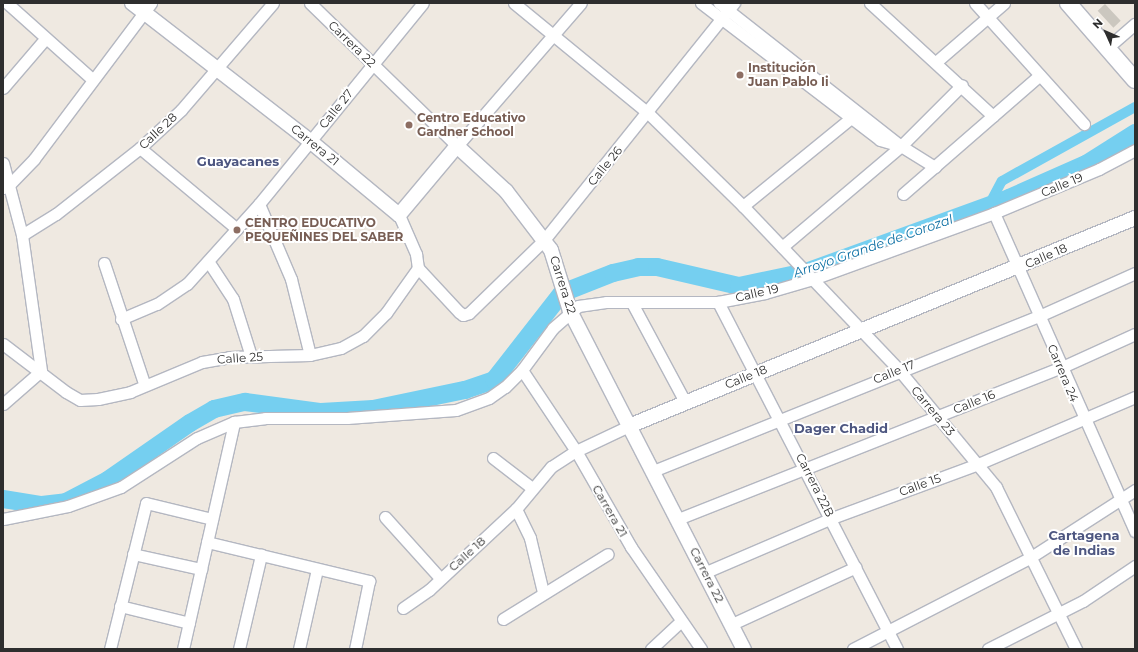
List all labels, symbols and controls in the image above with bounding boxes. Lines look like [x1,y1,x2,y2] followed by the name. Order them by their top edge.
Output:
[1086,12,1126,52] north arrow
[1089,15,1106,32] text: N
[325,18,379,70] street label: Carrera 22
[748,61,829,89] place label: Institución Juan Pablo Ii
[735,70,745,80] marker: Institución Juan Pablo Ii
[316,87,356,131] street label: Calle 27
[136,110,180,152] street label: Calle 28
[417,111,526,139] place label: Centro Educativo Gardner School
[404,120,414,130] marker: Centro Educativo Gardner School
[288,121,342,169] street label: Carrera 21
[585,143,625,189] street label: Calle 26
[197,153,279,169] district label: Guayacanes
[1039,170,1085,200] street label: Calle 19
[791,211,955,281] water label: Arroyo Grande de Corozal
[245,216,403,244] place label: CENTRO EDUCATIVO PEQUEÑINES DEL SABER
[232,225,242,235] marker: CENTRO EDUCATIVO PEQUEÑINES DEL SABER
[1023,241,1069,271] street label: Calle 18
[547,254,579,316] street label: Carrera 22
[734,281,780,305] street label: Calle 19
[1044,342,1082,404] street label: Carrera 24
[217,349,263,367] street label: Calle 25
[871,357,917,387] street label: Calle 17
[723,362,769,392] street label: Calle 18
[908,383,958,439] street label: Carrera 23
[951,387,997,417] street label: Calle 16
[794,420,888,436] district label: Dager Chadid
[793,451,837,519] street label: Carrera 22B
[897,471,943,499] street label: Calle 15
[589,482,631,540] street label: Carrera 21
[1049,528,1119,559] district label: Cartagena de Indias
[446,534,488,574] street label: Calle 18
[687,545,727,605] street label: Carrera 22

